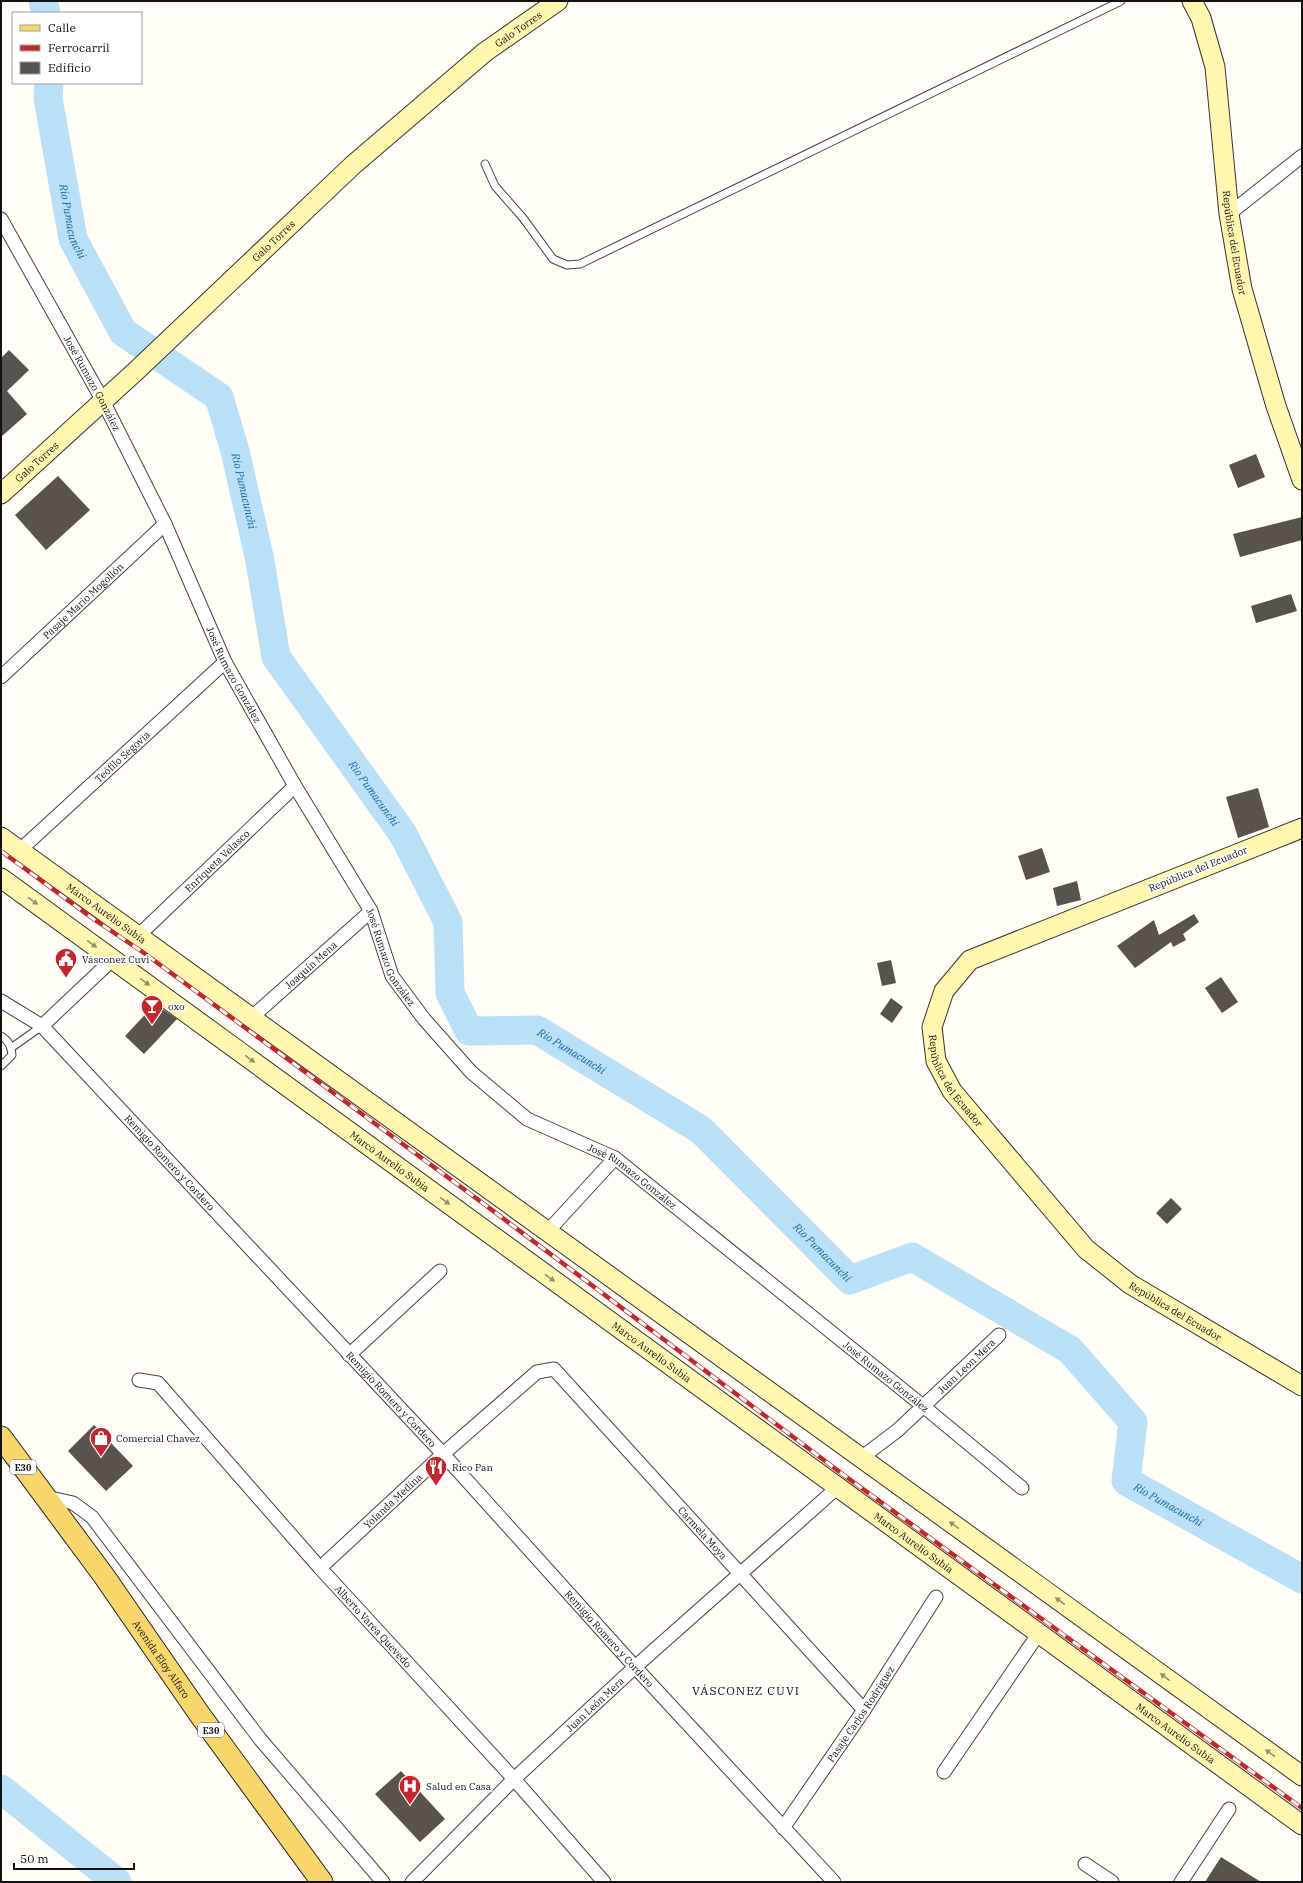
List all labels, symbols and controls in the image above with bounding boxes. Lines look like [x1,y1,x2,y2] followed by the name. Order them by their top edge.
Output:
[492,8,544,50] street label: Galo Torres
[12,12,142,84] legend
[48,20,76,35] text: Calle
[48,40,110,55] text: Ferrocarril
[48,60,91,75] text: Edificio
[56,182,90,262] water label: Rio Pumacunchi
[1220,190,1250,297] street label: República del Ecuador
[249,217,298,264] street label: Galo Torres
[61,333,124,433] street label: José Rumazo González
[12,438,61,485] street label: Galo Torres
[228,451,260,531] water label: Rio Pumacunchi
[40,559,126,641] street label: Pasaje Mario Mogollón
[204,624,264,725] street label: José Rumazo González
[92,727,153,785] street label: Teófilo Segovia
[345,757,402,829] water label: Rio Pumacunchi
[182,826,252,895] street label: Enriqueta Velasco
[1147,843,1250,895] street label: República del Ecuador
[64,880,149,947] street label: Marco Aurelio Subia
[27,897,38,905] one-way arrow
[364,905,418,1008] street label: José Rumazo González
[282,938,340,991] street label: Joaquín Mena
[87,940,97,948] one-way arrow
[53,946,79,979] public building icon: Vásconez Cuvi
[82,953,149,966] place label: Vásconez Cuvi
[139,978,150,986] one-way arrow
[139,993,165,1026] bar icon: oxo
[168,1000,185,1013] place label: oxo
[534,1025,609,1078] water label: Rio Pumacunchi
[926,1034,986,1130] street label: República del Ecuador
[244,1055,255,1063] one-way arrow
[122,1112,218,1213] street label: Remigio Romero y Cordero
[348,1128,433,1195] street label: Marco Aurelio Subia
[586,1140,680,1212] street label: José Rumazo González
[440,1197,451,1205] one-way arrow
[790,1219,855,1285] water label: Rio Pumacunchi
[545,1274,556,1282] one-way arrow
[1127,1278,1224,1344] street label: República del Ecuador
[610,1318,695,1385] street label: Marco Aurelio Subia
[935,1335,998,1396] street label: Juan Leon Mera
[841,1338,932,1415] street label: José Rumazo González
[343,1348,440,1450] street label: Remigio Romero y Cordero
[88,1425,114,1458] shop icon: Comercial Chavez
[116,1432,200,1445] place label: Comercial Chavez
[423,1454,449,1487] restaurant icon: Rico Pan
[10,1460,36,1474] road number: E30
[452,1461,493,1474] place label: Rico Pan
[361,1470,425,1531] street label: Yolanda Medina
[1130,1479,1206,1530] water label: Rio Pumacunchi
[676,1504,731,1562] street label: Carmela Moya
[871,1509,957,1576] street label: Marco Aurelio Subia
[949,1521,960,1529] one-way arrow
[332,1582,415,1670] street label: Alberto Varea Quevedo
[562,1587,657,1690] street label: Remigio Romero y Cordero
[1054,1597,1065,1605] one-way arrow
[130,1618,193,1701] street label: Avenida Eloy Alfaro
[824,1663,897,1764] street label: Pasaje Carlos Rodríguez
[1160,1673,1170,1681] one-way arrow
[563,1674,627,1734] street label: Juan León Mera
[692,1683,800,1698] district label: VÁSCONEZ CUVI
[1133,1700,1218,1767] street label: Marco Aurelio Subia
[198,1723,224,1737] road number: E30
[1265,1749,1276,1758] one-way arrow
[397,1773,423,1806] hospital icon: Salud en Casa
[426,1780,492,1793] place label: Salud en Casa
[14,1845,134,1871] scale bar
[20,1851,49,1866] text: 50 m

